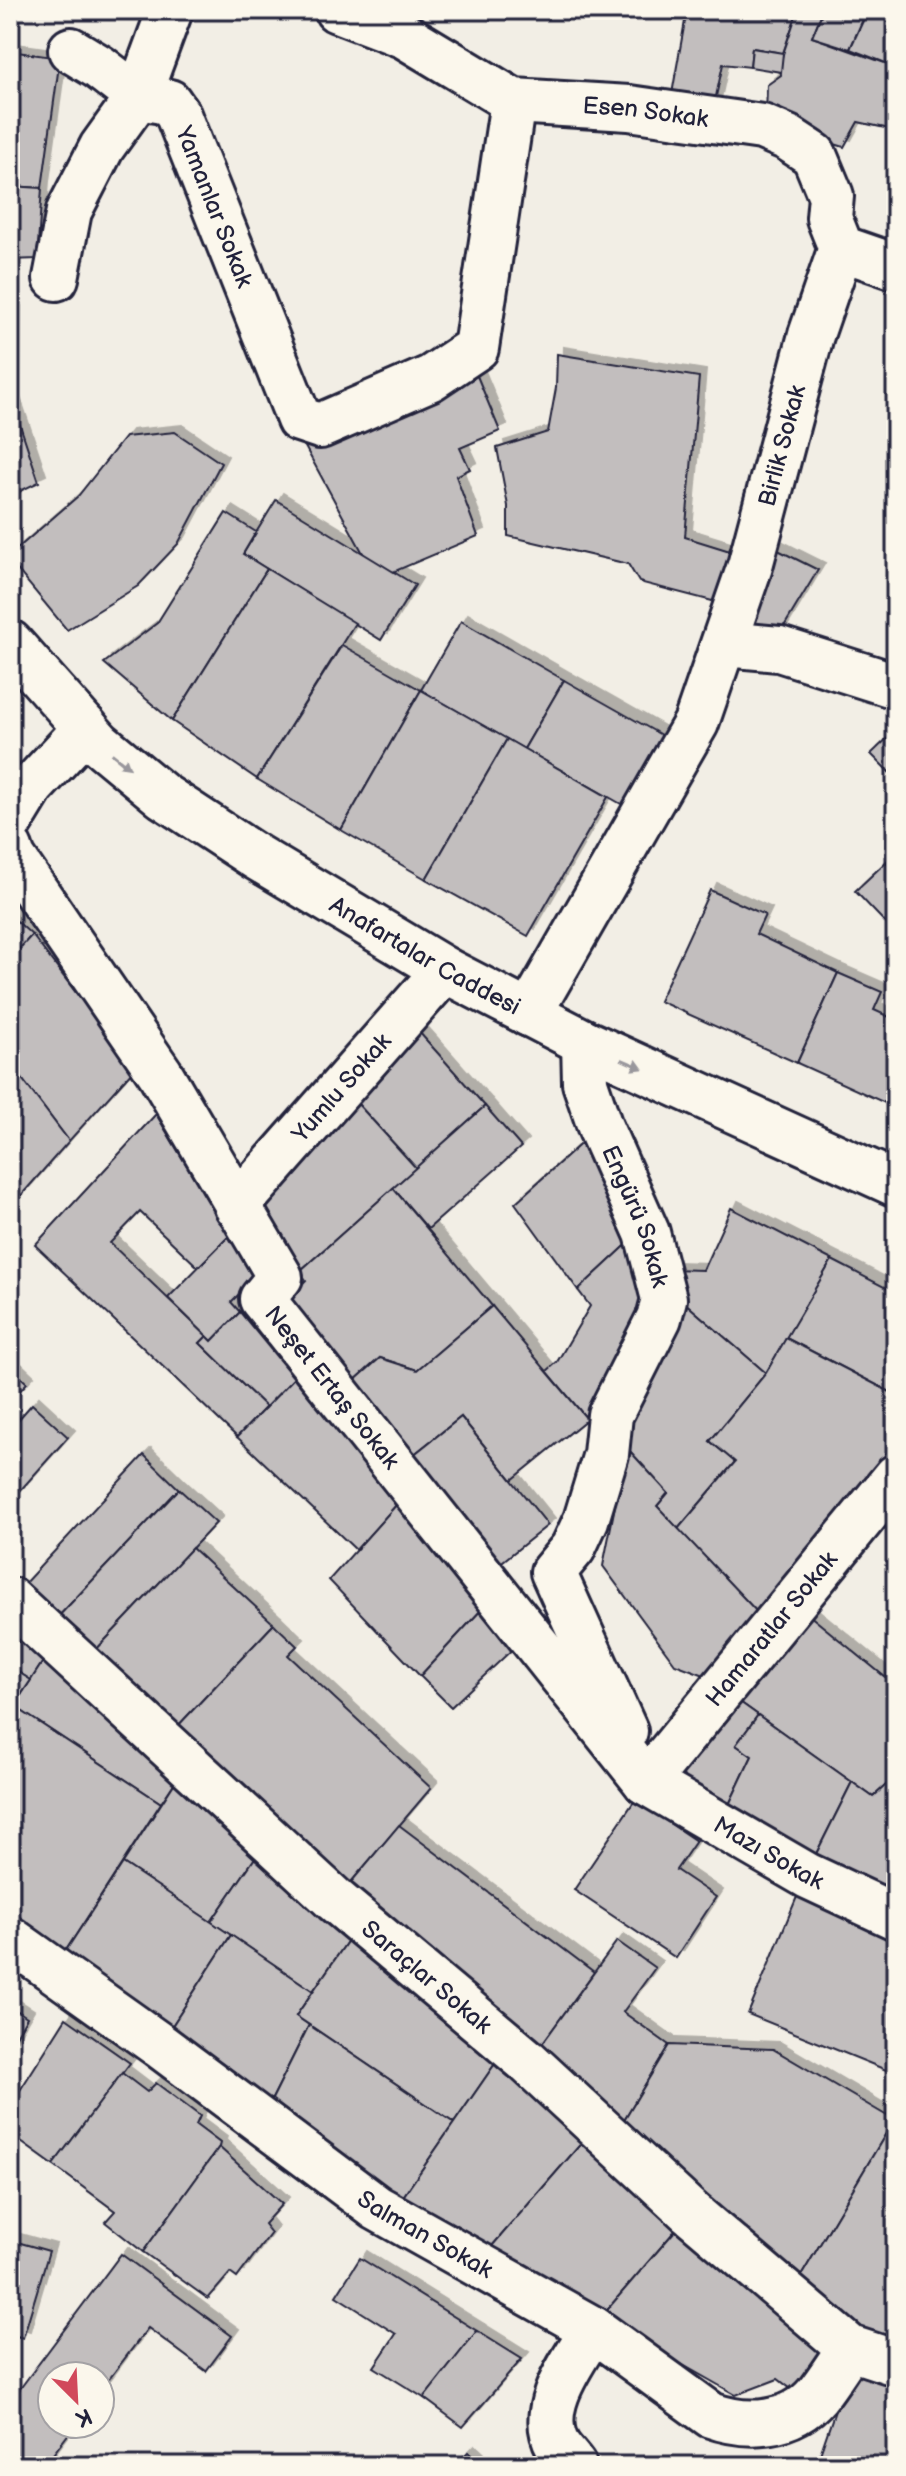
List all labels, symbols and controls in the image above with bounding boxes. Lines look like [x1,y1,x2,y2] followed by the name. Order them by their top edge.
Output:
[582,91,711,134] street label: Esen Sokak
[169,121,259,292] street label: Yamanlar Sokak
[752,382,812,510] street label: Birlik Sokak
[111,752,131,769] one-way arrow
[324,890,525,1022] street label: Anafartalar Caddesi
[285,1027,398,1149] street label: Yumlu Sokak
[621,1058,644,1071] one-way arrow
[595,1141,674,1291] street label: Engürü Sokak
[258,1300,406,1475] street label: Neşet Ertaş Sokak
[700,1546,844,1713] street label: Hamaratlar Sokak
[708,1810,828,1896] street label: Mazı Sokak
[355,1914,498,2040] street label: Saraçlar Sokak
[351,2184,498,2285] street label: Salman Sokak
[36,2360,116,2440] north arrow
[71,2402,96,2432] text: K

